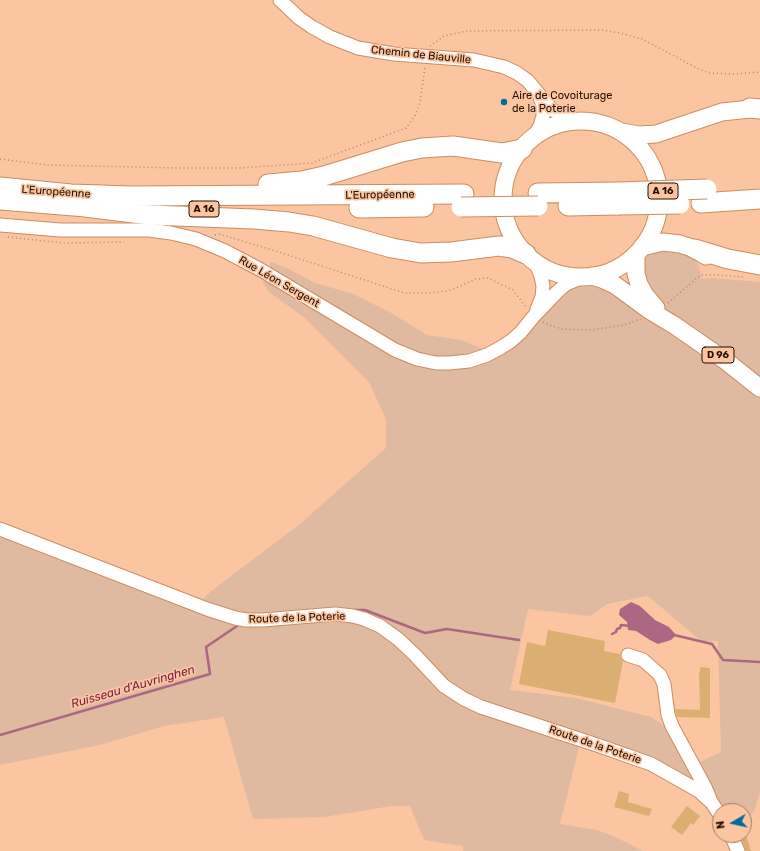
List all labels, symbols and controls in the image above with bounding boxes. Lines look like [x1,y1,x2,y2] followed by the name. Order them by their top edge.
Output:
[370,43,472,67] street label: Chemin de Biauville
[512,89,612,115] place label: Aire de Covoiturage de la Poterie
[499,97,509,107] marker: Aire de Covoiturage de la Poterie
[21,183,91,201] street label: L'Européenne
[648,183,678,199] road number: A 16
[345,188,415,202] street label: L'Européenne
[189,201,219,217] road number: A 16
[236,253,322,311] street label: Rue Léon Sergent
[702,347,734,363] road number: D 96
[248,610,346,626] street label: Route de la Poterie
[69,662,197,712] water label: Ruisseau d'Auvringhen
[547,723,643,767] street label: Route de la Poterie
[712,803,752,843] north arrow
[714,820,728,830] text: N

